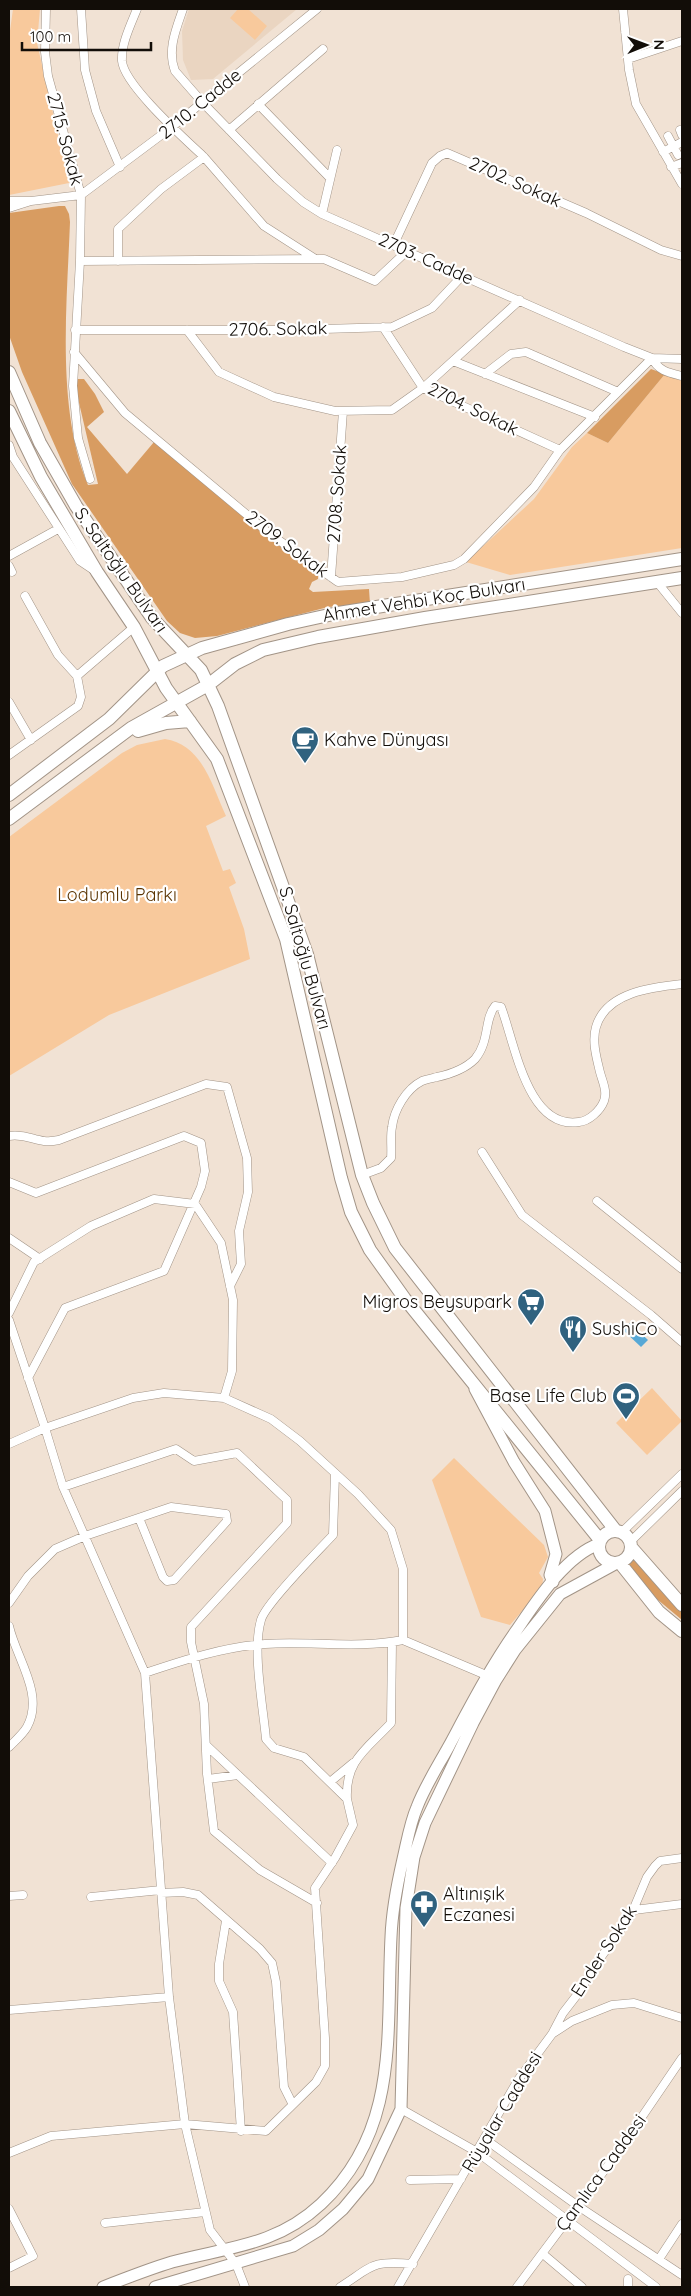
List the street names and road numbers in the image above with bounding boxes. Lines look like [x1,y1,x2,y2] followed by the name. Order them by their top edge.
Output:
[154,63,246,144] street label: 2710. Cadde
[42,90,89,188] street label: 2715. Sokak
[465,151,565,212] street label: 2702. Sokak
[375,227,477,290] street label: 2703. Cadde
[229,316,327,341] street label: 2706. Sokak
[424,377,522,440] street label: 2704. Sokak
[322,444,351,544] street label: 2708. Sokak
[70,503,173,637] street label: S. Saltoğlu Bulvarı
[241,505,333,582] street label: 2709. Sokak
[321,572,527,627] street label: Ahmet Vehbi Koç Bulvarı
[274,884,337,1032] street label: S. Saltoğlu Bulvarı
[565,1901,642,2001] street label: Ender Sokak
[456,2047,547,2176] street label: Rüyalar Caddesi
[550,2110,651,2236] street label: Çamlıca Caddesi

